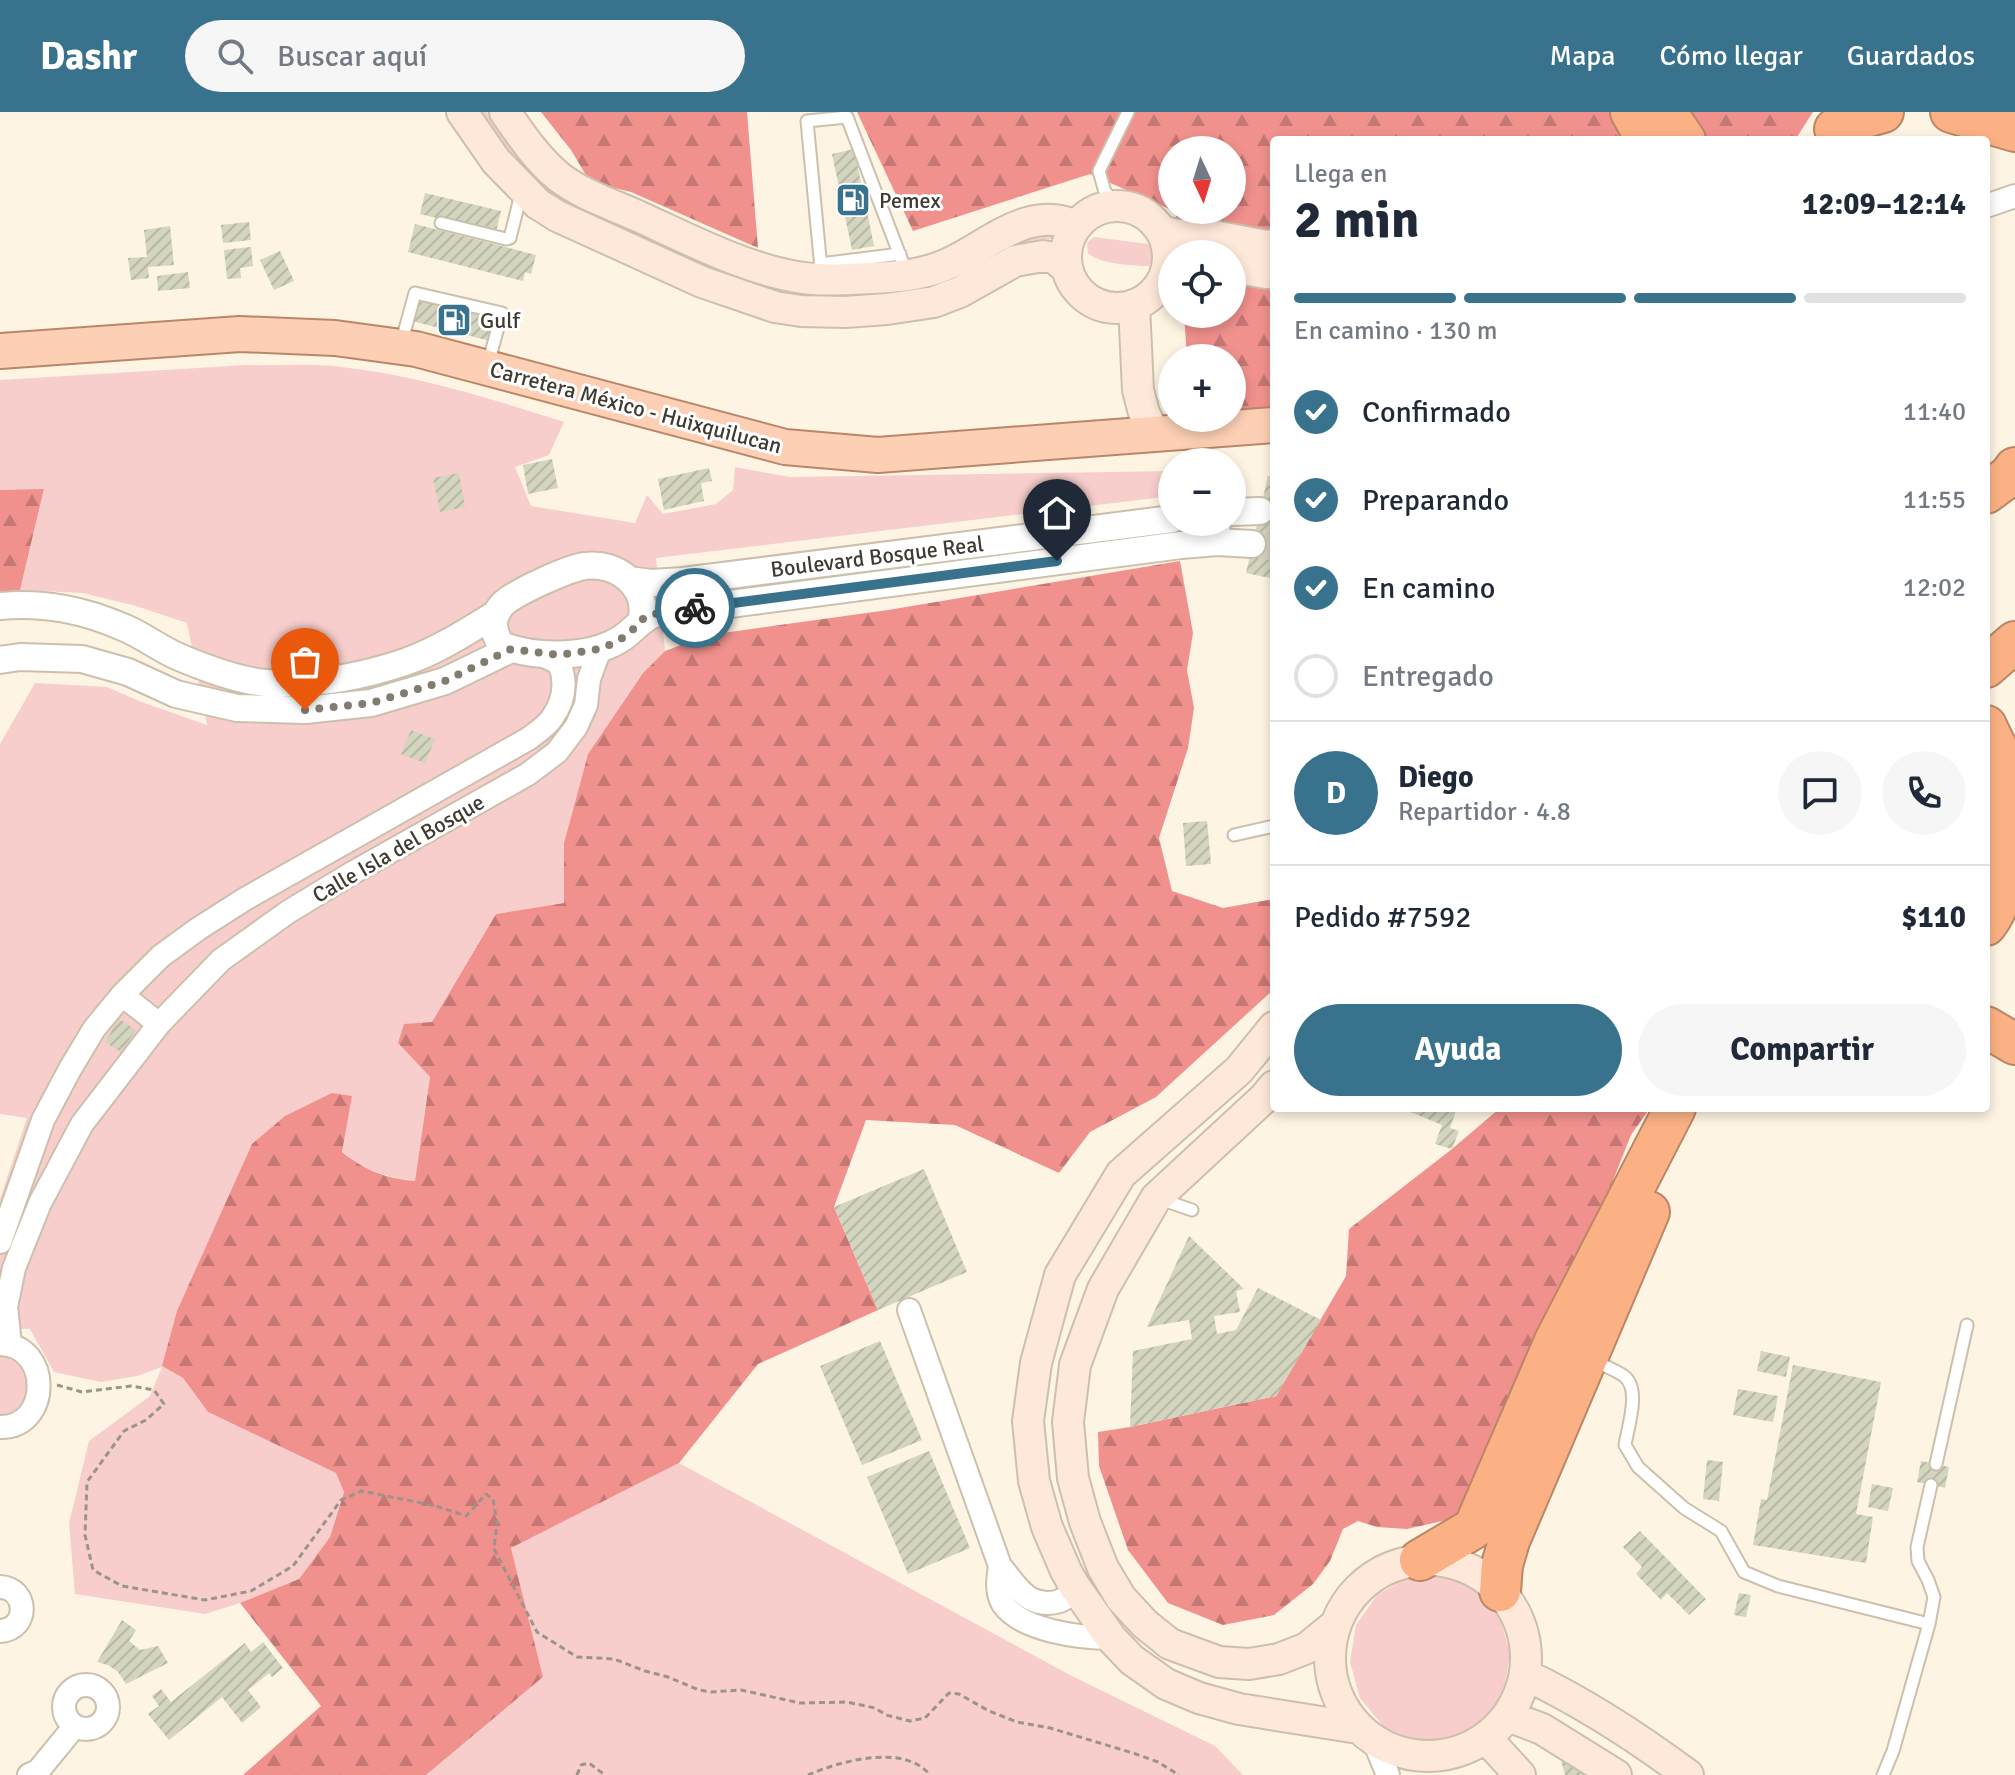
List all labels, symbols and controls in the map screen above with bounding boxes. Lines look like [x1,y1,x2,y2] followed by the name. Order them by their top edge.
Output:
[185,20,745,92] search box
[40,33,137,80] text: Dashr
[213,34,257,78] icon: search
[277,38,427,75] text: Buscar aquí
[1550,39,1615,73] text: Mapa
[1659,39,1803,73] text: Cómo llegar
[1847,39,1975,73] text: Guardados
[1158,136,1246,224] north arrow
[1158,136,1246,536] map controls
[1294,158,1388,190] text: Llega en
[834,181,872,219] fuel station icon: Pemex
[1802,186,1966,223] text: 12:09–12:14
[879,187,941,214] place label: Pemex
[1294,188,1420,252] text: 2 min
[1158,240,1246,328] button: locate
[435,301,473,339] fuel station icon: Gulf
[480,307,521,334] place label: Gulf
[1294,315,1497,347] text: En camino · 130 m
[1158,344,1246,432] button: +
[487,355,785,459] street label: Carretera México - Huixquilucan
[1294,390,1338,434] icon: check
[1362,394,1511,431] text: Confirmado
[1903,396,1966,428] text: 11:40
[1158,448,1246,536] button: −
[1294,478,1338,522] icon: check
[1023,479,1091,561] pin
[1362,482,1509,519] text: Preparando
[1903,484,1966,516] text: 11:55
[1035,491,1079,535] icon: home
[769,530,985,583] street label: Boulevard Bosque Real
[1294,566,1338,610] icon: check
[655,568,735,648] courier
[1362,570,1495,607] text: En camino
[1903,572,1966,604] text: 12:02
[673,586,717,630] icon: bike
[271,628,339,710] pin
[283,640,327,684] icon: bag
[1362,658,1494,695] text: Entregado
[1778,751,1862,835] button: chat
[1882,751,1966,835] button: phone
[1398,759,1474,796] text: Diego
[1326,775,1346,812] text: D
[307,788,489,909] street label: Calle Isla del Bosque
[1398,796,1571,828] text: Repartidor · 4.8
[1294,899,1471,936] text: Pedido #7592
[1901,899,1966,936] text: $110
[1294,1004,1622,1096] button: Ayuda
[1638,1004,1966,1096] button: Compartir

